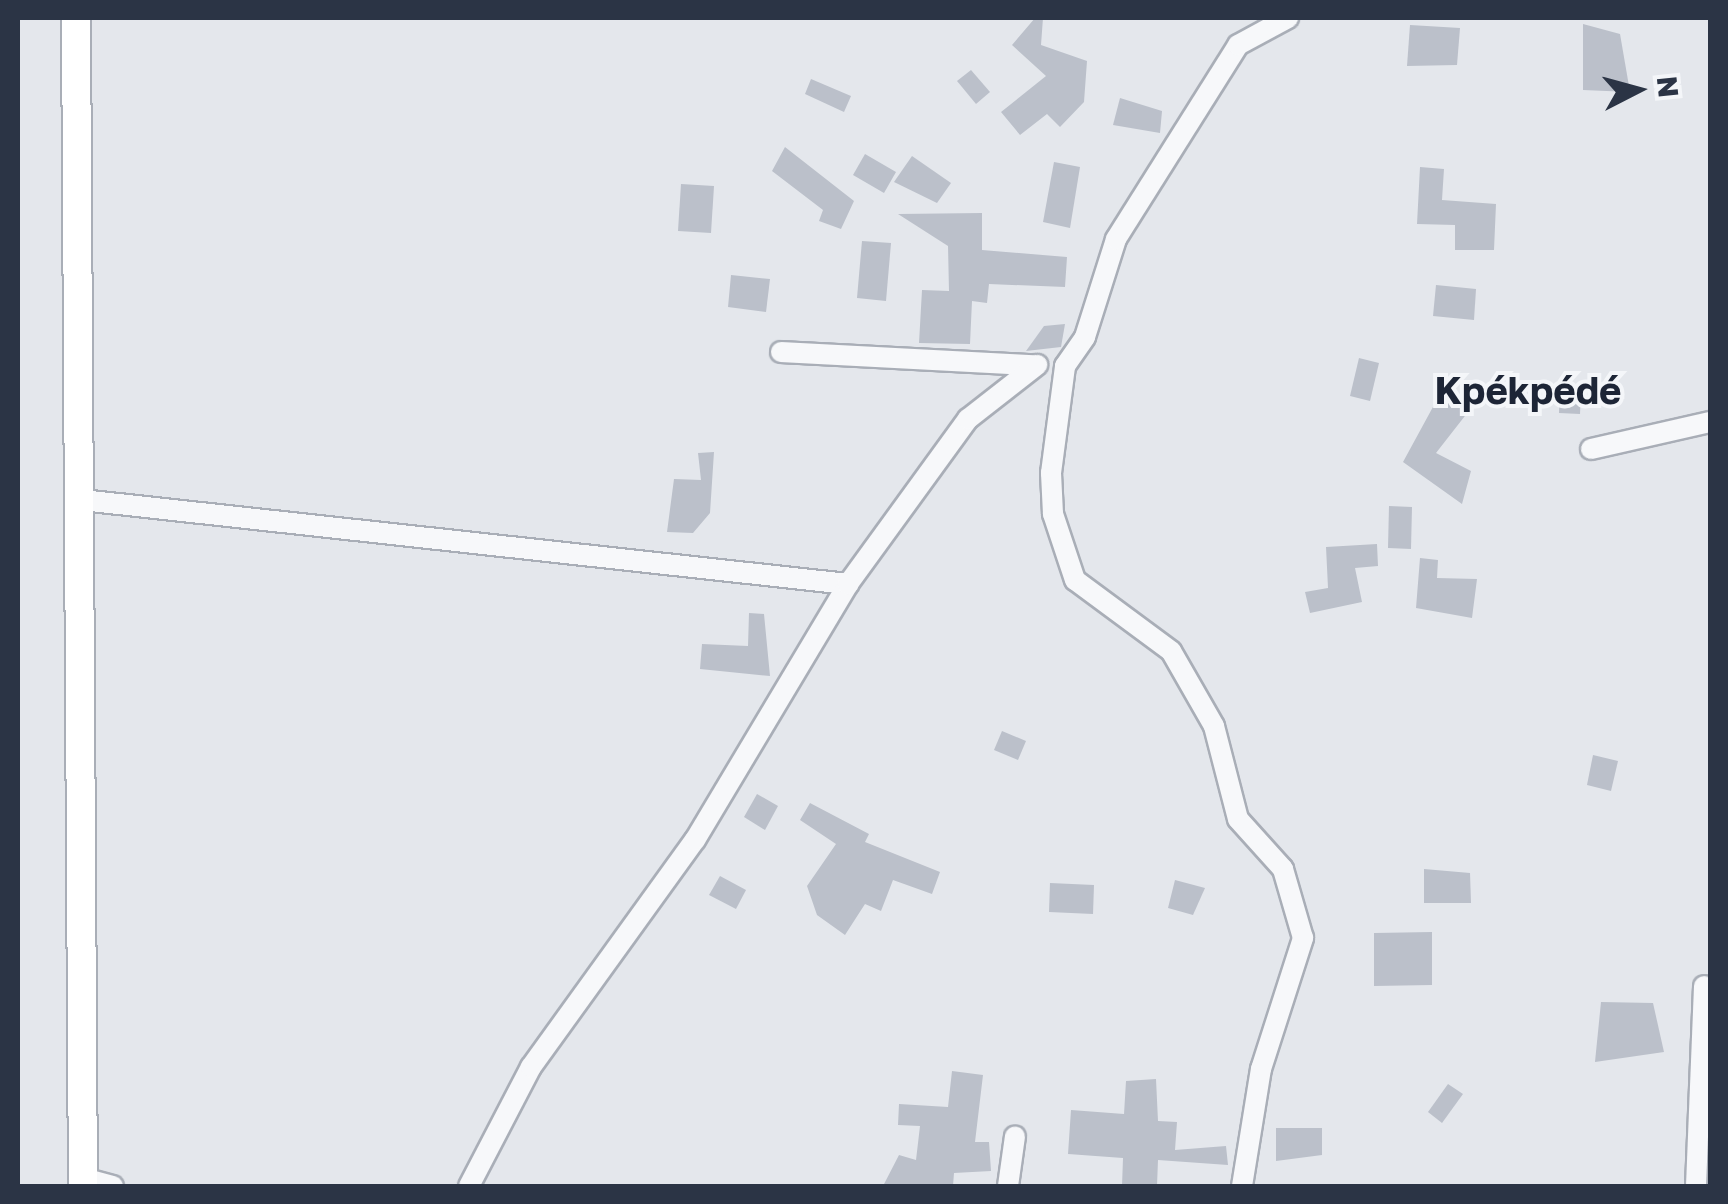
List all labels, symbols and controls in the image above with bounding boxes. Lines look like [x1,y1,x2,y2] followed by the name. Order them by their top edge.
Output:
[1588,40,1688,140] north arrow
[1651,75,1686,99] text: N
[1435,367,1621,413] district label: Kpékpédé

